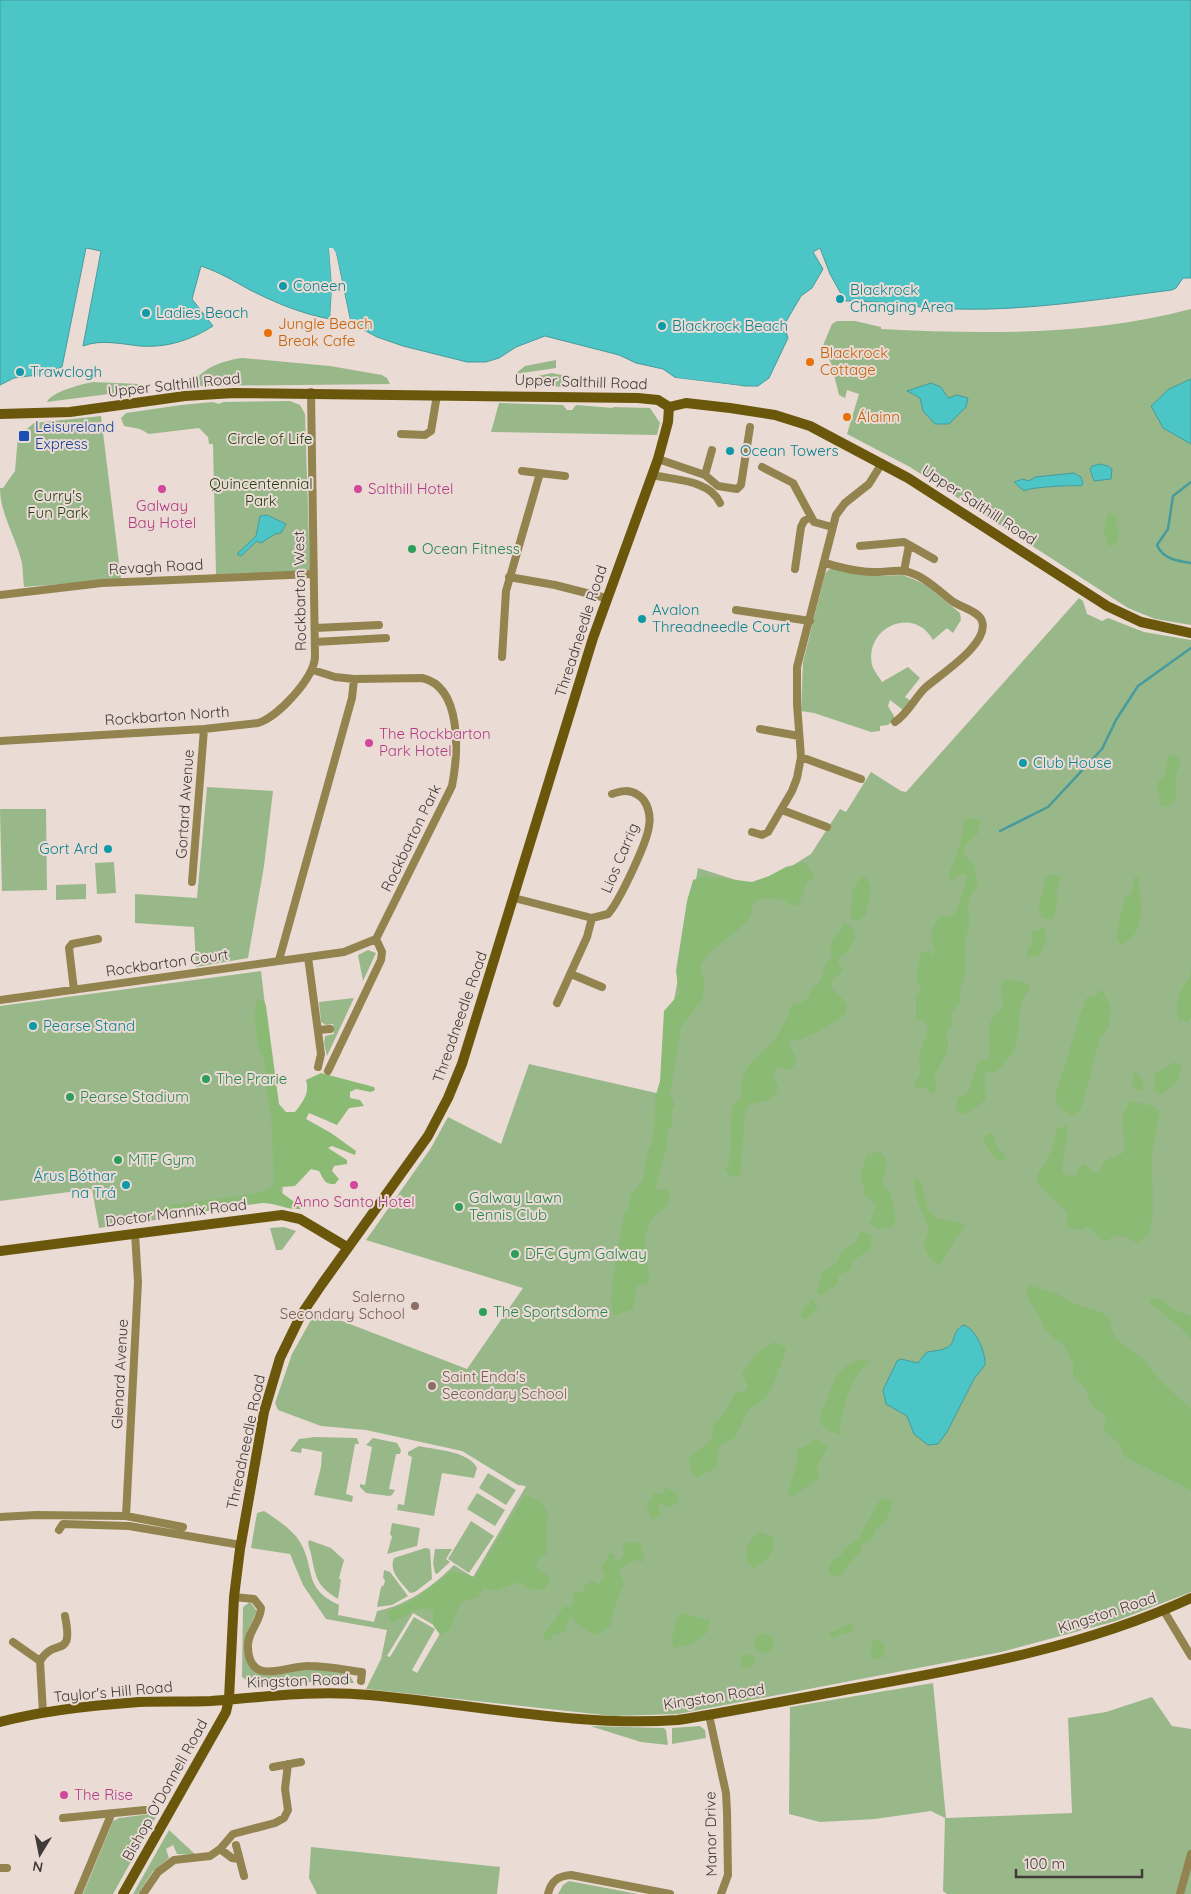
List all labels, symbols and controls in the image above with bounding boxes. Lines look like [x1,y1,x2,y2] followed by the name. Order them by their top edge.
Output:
[293,276,346,295] place label: Coneen
[277,280,289,292] marker: Coneen
[850,280,954,316] place label: Blackrock Changing Area
[834,293,846,305] marker: Blackrock Changing Area
[156,303,249,322] place label: Ladies Beach
[140,307,152,319] marker: Ladies Beach
[278,314,373,350] place label: Jungle Beach Break Cafe
[672,316,788,335] place label: Blackrock Beach
[656,320,668,332] marker: Blackrock Beach
[262,327,274,339] marker: Jungle Beach Break Cafe
[820,343,888,379] place label: Blackrock Cottage
[804,356,816,368] marker: Blackrock Cottage
[30,362,102,381] place label: Trawclogh
[14,366,26,378] marker: Trawclogh
[107,368,241,401] street label: Upper Salthill Road
[514,370,648,393] street label: Upper Salthill Road
[857,407,900,426] place label: Álainn
[841,411,853,423] marker: Álainn
[35,417,114,453] place label: Leisureland Express
[17,429,31,443] marker: Leisureland Express
[227,429,313,448] park label: Circle of Life
[740,441,839,460] place label: Ocean Towers
[724,445,736,457] marker: Ocean Towers
[918,460,1040,549] street label: Upper Salthill Road
[209,474,313,510] park label: Quincentennial Park
[368,479,454,498] place label: Salthill Hotel
[156,483,168,495] marker: Galway Bay Hotel
[352,483,364,495] marker: Salthill Hotel
[27,486,89,522] park label: Curry's Fun Park
[128,496,196,532] place label: Galway Bay Hotel
[289,531,310,651] street label: Rockbarton West
[422,539,520,558] place label: Ocean Fitness
[406,543,418,555] marker: Ocean Fitness
[108,555,204,578] street label: Revagh Road
[550,563,611,699] street label: Threadneedle Road
[652,600,791,636] place label: Avalon Threadneedle Court
[636,613,648,625] marker: Avalon Threadneedle Court
[104,702,230,729] street label: Rockbarton North
[379,724,491,760] place label: The Rockbarton Park Hotel
[363,737,375,749] marker: The Rockbarton Park Hotel
[171,749,198,859] street label: Gortard Avenue
[1033,753,1112,772] place label: Club House
[1017,757,1029,769] marker: Club House
[376,781,445,895] street label: Rockbarton Park
[596,820,643,896] street label: Lios Carrig
[39,839,98,858] place label: Gort Ard
[102,843,114,855] marker: Gort Ard
[104,944,230,981] street label: Rockbarton Court
[428,949,491,1085] street label: Threadneedle Road
[43,1016,135,1035] place label: Pearse Stand
[27,1020,39,1032] marker: Pearse Stand
[216,1069,287,1088] place label: The Prarie
[200,1073,212,1085] marker: The Prarie
[80,1087,189,1106] place label: Pearse Stadium
[64,1091,76,1103] marker: Pearse Stadium
[128,1150,195,1169] place label: MTF Gym
[112,1154,124,1166] marker: MTF Gym
[34,1166,116,1202] place label: Árus Bóthar na Trá
[120,1179,132,1191] marker: Árus Bóthar na Trá
[348,1179,360,1191] marker: Anno Santo Hotel
[469,1188,562,1224] place label: Galway Lawn Tennis Club
[293,1192,415,1211] place label: Anno Santo Hotel
[104,1194,248,1231] street label: Doctor Mannix Road
[453,1201,465,1213] marker: Galway Lawn Tennis Club
[525,1244,647,1263] place label: DFC Gym Galway
[509,1248,521,1260] marker: DFC Gym Galway
[280,1287,405,1323] place label: Salerno Secondary School
[409,1300,421,1312] marker: Salerno Secondary School
[493,1302,608,1321] place label: The Sportsdome
[477,1306,489,1318] marker: The Sportsdome
[107,1319,132,1429] street label: Glenard Avenue
[442,1367,567,1403] place label: Saint Enda's Secondary School
[222,1373,269,1511] street label: Threadneedle Road
[426,1380,438,1392] marker: Saint Enda's Secondary School
[1055,1588,1158,1637] street label: Kingston Road
[247,1669,349,1692] street label: Kingston Road
[53,1677,173,1706] street label: Taylor's Hill Road
[662,1679,766,1714] street label: Kingston Road
[118,1716,211,1864] street label: Bishop O'Donnell Road
[74,1785,133,1804] place label: The Rise
[58,1789,70,1801] marker: The Rise
[700,1791,721,1877] street label: Manor Drive
[15,1829,65,1879] north arrow
[1016,1846,1142,1878] scale bar
[1024,1854,1065,1873] text: 100 m
[31,1857,44,1877] text: N

